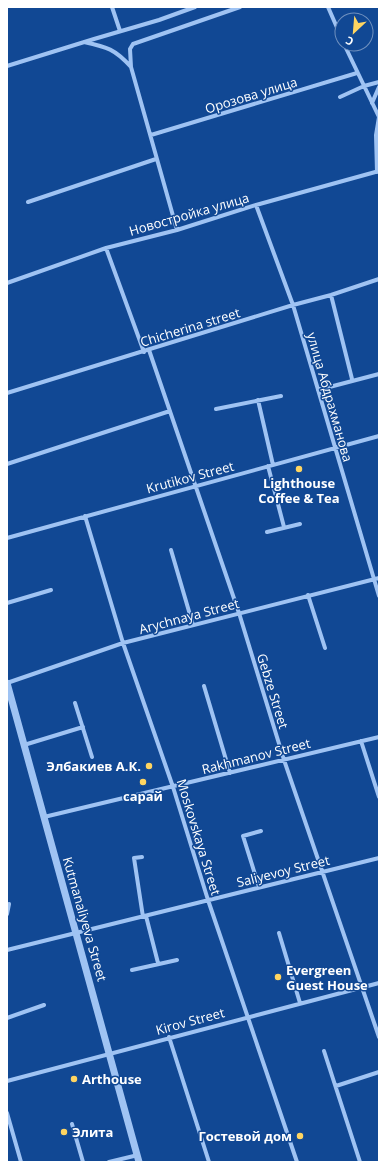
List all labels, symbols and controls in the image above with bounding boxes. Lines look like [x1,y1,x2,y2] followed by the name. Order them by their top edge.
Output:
[334,12,374,52] north arrow
[343,33,356,50] text: С
[203,72,299,118] street label: Орозова улица
[127,188,251,240] street label: Новостройка улица
[138,303,242,351] street label: Chicherina street
[303,330,357,464] street label: улица Абдрахманова
[144,457,236,497] street label: Krutikov Street
[294,464,304,474] marker: Lighthouse Coffee & Tea
[258,474,340,507] place label: Lighthouse Coffee & Tea
[137,594,241,638] street label: Arychnaya Street
[253,651,293,731] street label: Gebze Street
[200,734,313,778] street label: Rakhmanov Street
[46,757,141,775] place label: Элбакиев А.К.
[144,761,154,771] marker: Элбакиев А.К.
[138,777,148,787] marker: сарай
[173,777,225,898] street label: Moskovskaya Street
[123,787,163,805] place label: сарай
[235,851,332,891] street label: Saliyevoy Street
[59,855,112,984] street label: Kutmanaliyeva Street
[286,961,368,994] place label: Evergreen Guest House
[273,972,283,982] marker: Evergreen Guest House
[154,1003,227,1039] street label: Kirov Street
[82,1070,142,1088] place label: Arthouse
[69,1074,79,1084] marker: Arthouse
[72,1123,113,1141] place label: Элита
[59,1127,69,1137] marker: Элита
[198,1127,292,1145] place label: Гостевой дом
[295,1131,305,1141] marker: Гостевой дом

